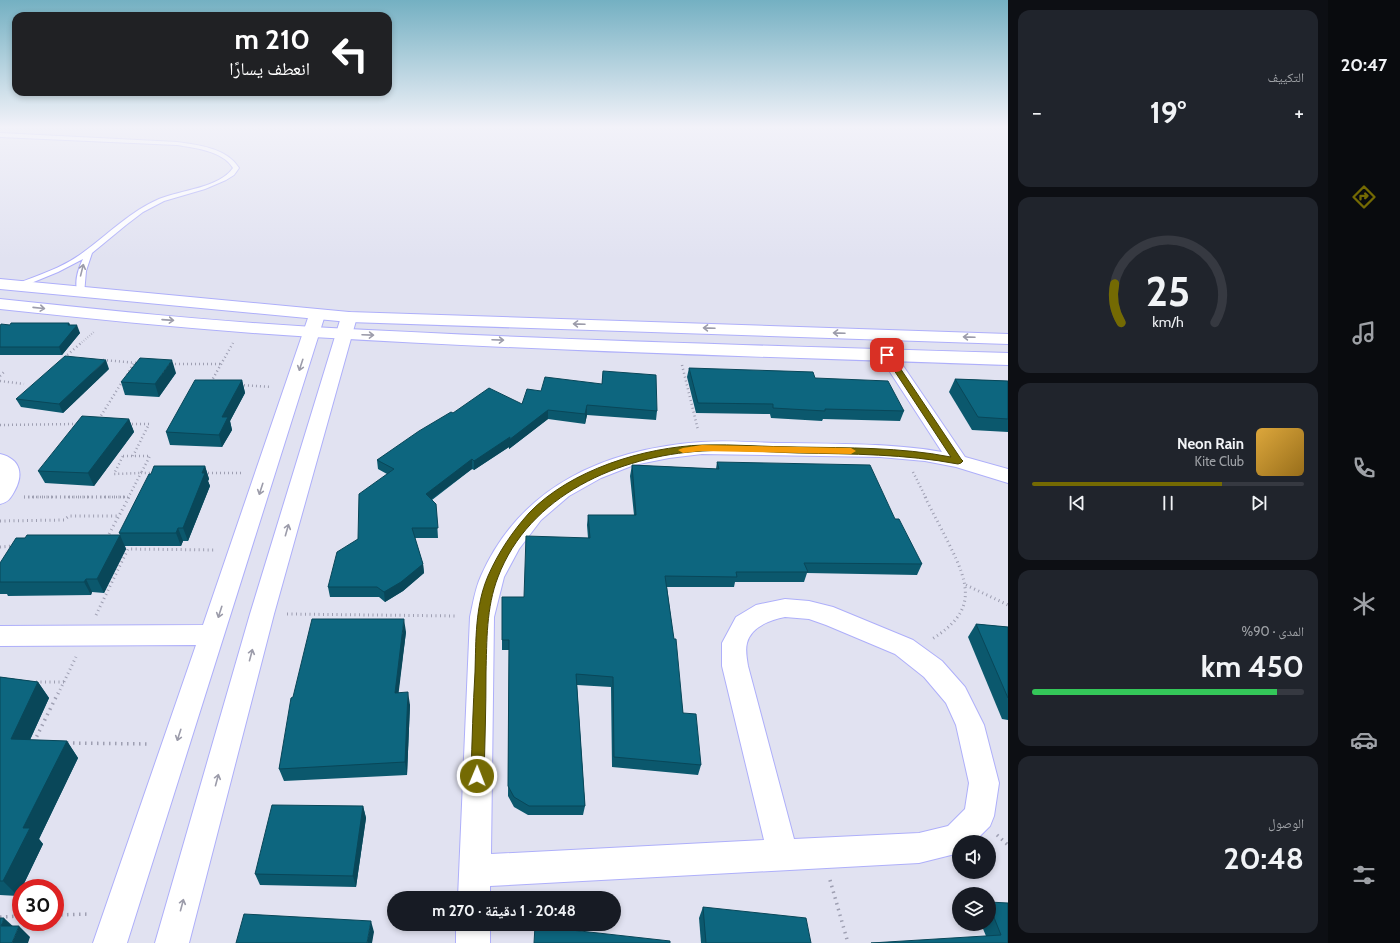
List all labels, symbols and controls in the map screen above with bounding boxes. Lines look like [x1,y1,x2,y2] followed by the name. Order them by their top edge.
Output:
[234,22,310,56] text: 210 m
[324,28,376,80] icon: left
[1341,54,1387,76] text: 20:47
[229,58,310,80] text: انعطف يسارًا
[1268,69,1304,85] text: التكييف
[1150,94,1186,131] text: 19°
[1032,99,1042,126] text: −
[1294,99,1304,126] text: +
[1350,183,1378,211] icon: directions
[79,264,86,277] one-way arrow
[1146,266,1190,316] text: 25
[32,305,45,312] one-way arrow
[1152,312,1184,330] text: km/h
[161,317,174,324] one-way arrow
[1350,319,1378,347] icon: music
[573,320,586,328] one-way arrow
[703,325,716,332] one-way arrow
[833,329,846,336] one-way arrow
[361,331,374,339] one-way arrow
[963,333,976,341] one-way arrow
[491,337,504,344] one-way arrow
[870,338,904,372] pin
[876,344,898,366] icon: arrive
[297,359,305,371] one-way arrow
[1177,435,1244,453] text: Neon Rain
[1195,453,1244,469] text: Kite Club
[1350,454,1378,482] icon: phone
[256,482,264,494] one-way arrow
[1066,492,1088,514] icon: previous
[1157,492,1179,514] icon: pause
[1248,492,1270,514] icon: next
[284,523,291,536] one-way arrow
[1350,590,1378,618] icon: climate
[216,605,223,618] one-way arrow
[1241,623,1304,639] text: المدى · 90%
[248,648,255,661] one-way arrow
[1201,648,1304,685] text: 450 km
[1350,726,1378,754] icon: car
[175,729,182,742] one-way arrow
[456,755,498,797] position arrow
[214,774,221,787] one-way arrow
[1268,815,1304,831] text: الوصول
[952,835,996,931] map controls
[952,835,996,879] button: sound
[1224,840,1304,877] text: 20:48
[1350,861,1378,889] icon: filters
[12,879,64,931] speed limit sign: 30
[952,887,996,931] button: layers
[179,899,186,912] one-way arrow
[432,902,576,920] text: 20:48 · 1 دقيقة · 270 m

